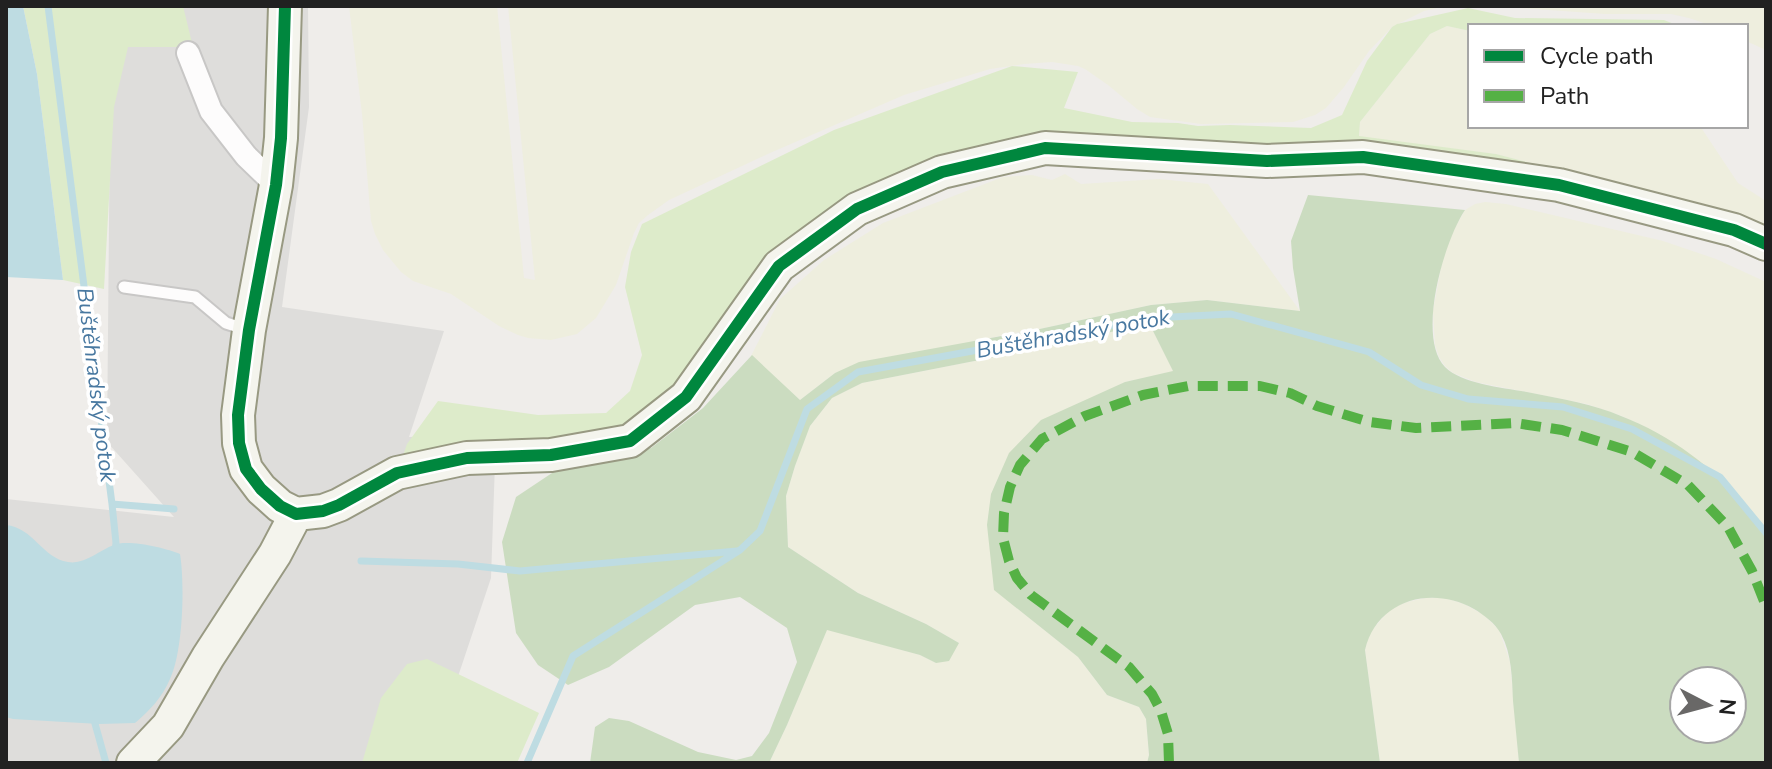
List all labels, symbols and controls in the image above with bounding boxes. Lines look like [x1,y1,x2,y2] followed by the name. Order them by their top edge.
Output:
[1468,24,1748,128] legend
[1540,40,1654,72] text: Cycle path
[1540,80,1589,112] text: Path
[69,286,123,485] water label: Buštěhradský potok
[974,302,1173,366] water label: Buštěhradský potok
[1668,665,1748,745] north arrow
[1711,697,1743,717] text: N

